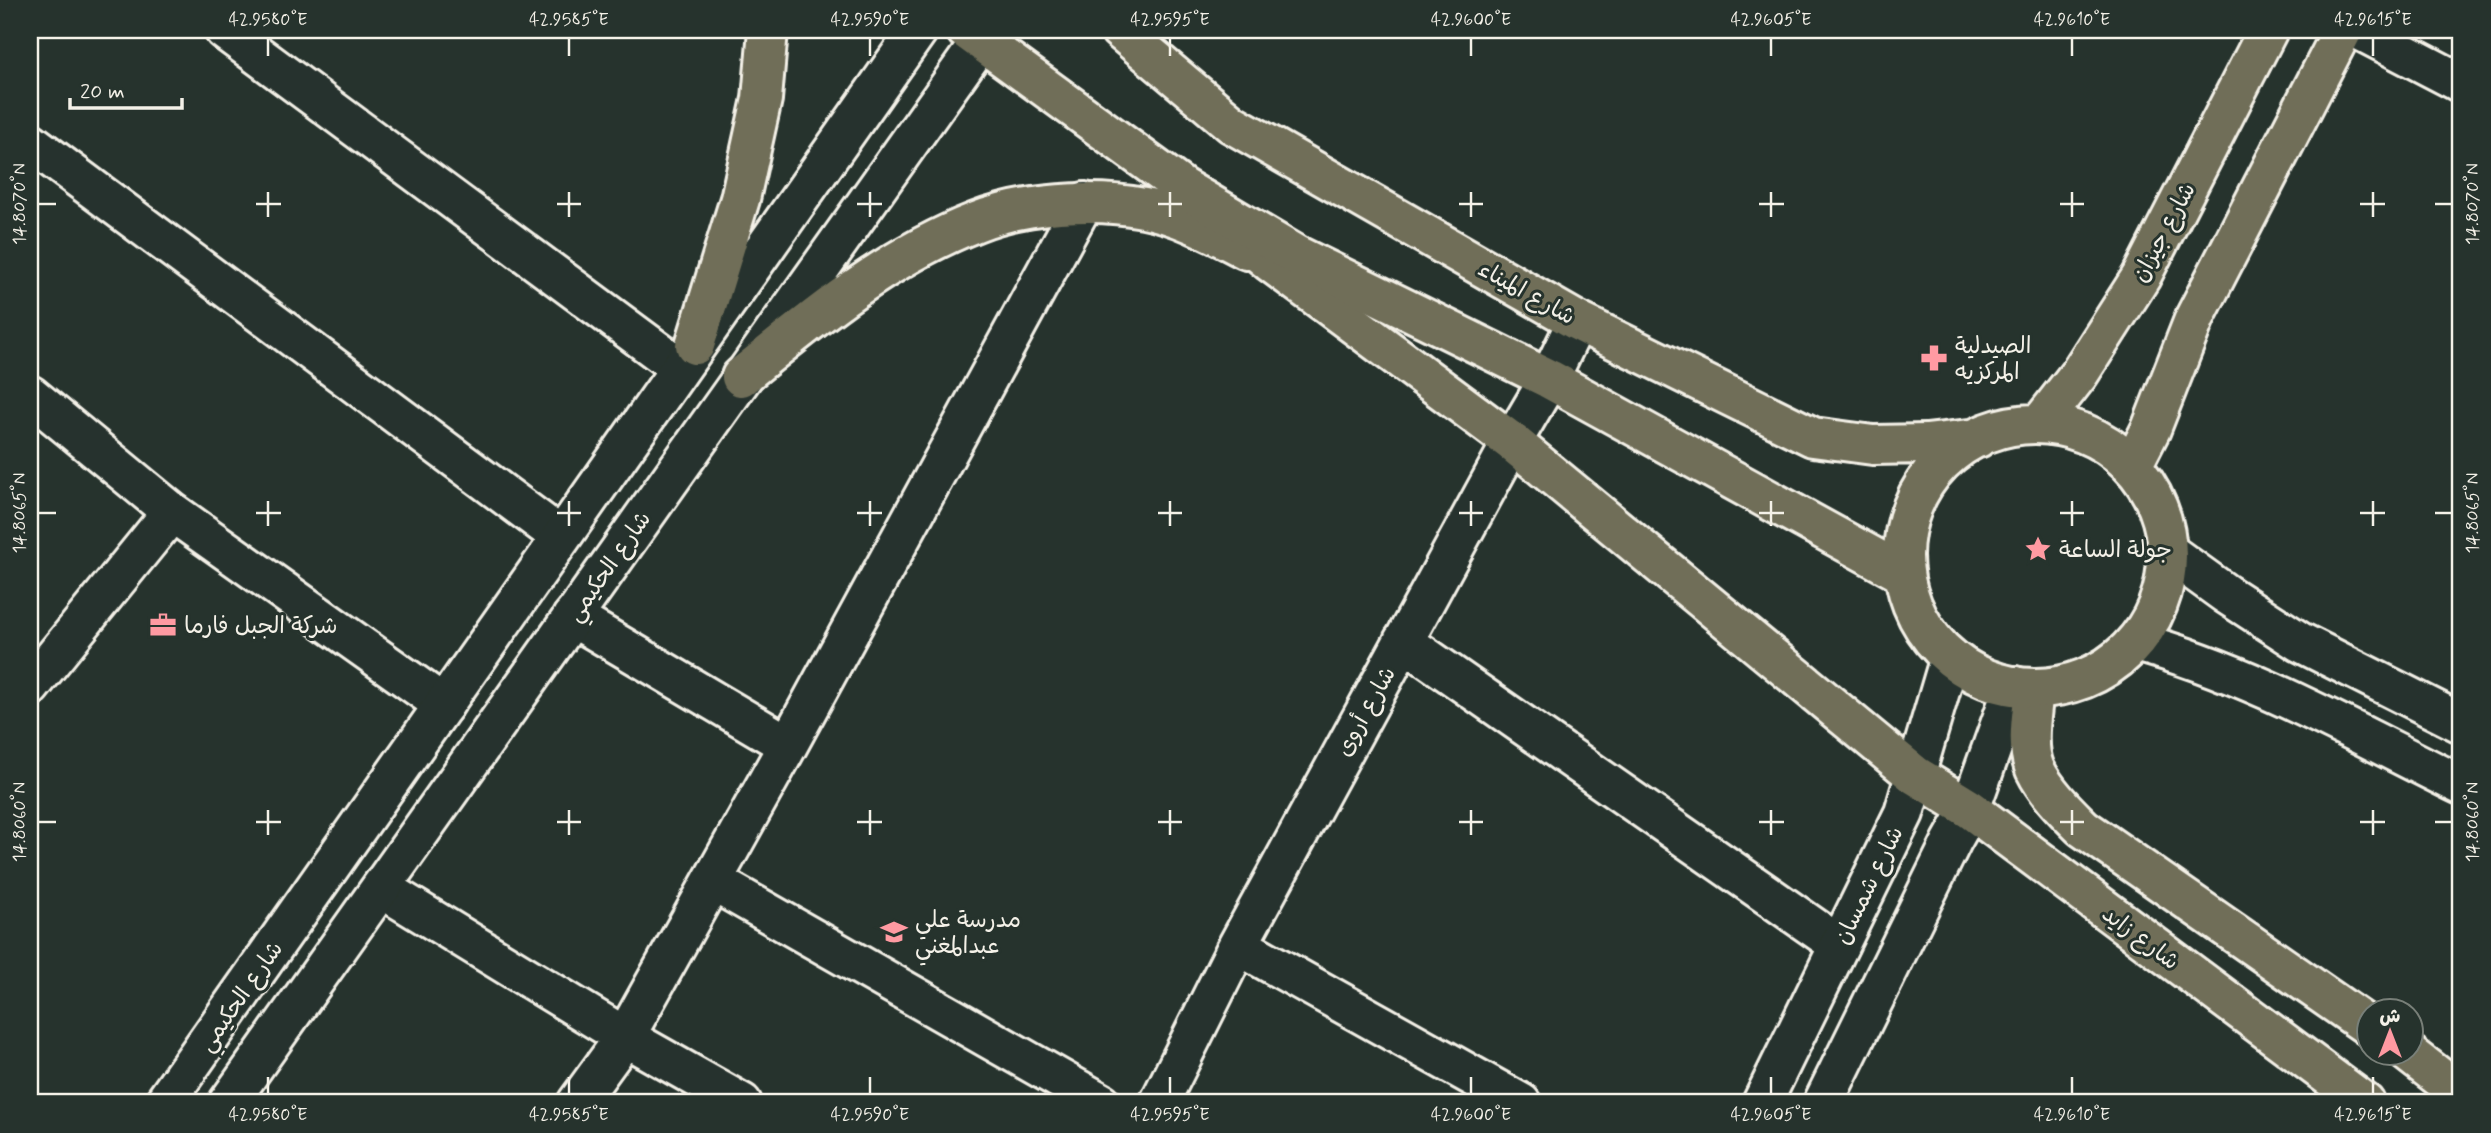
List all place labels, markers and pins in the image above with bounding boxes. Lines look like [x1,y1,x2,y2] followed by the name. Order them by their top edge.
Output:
[1955,332,2031,388] place label: الصيدلية المركزيه
[1919,343,1949,373] pharmacy icon: الصيدلية المركزيه
[2023,534,2053,564] place icon: جولة الساعة
[2059,536,2172,566] place label: جولة الساعة
[148,610,178,640] office icon: شركة الجبل فارما
[184,612,338,642] place label: شركة الجبل فارما
[915,906,1021,966] place label: مدرسة علي عبدالمغني
[879,917,909,947] school or university icon: مدرسة علي عبدالمغني

